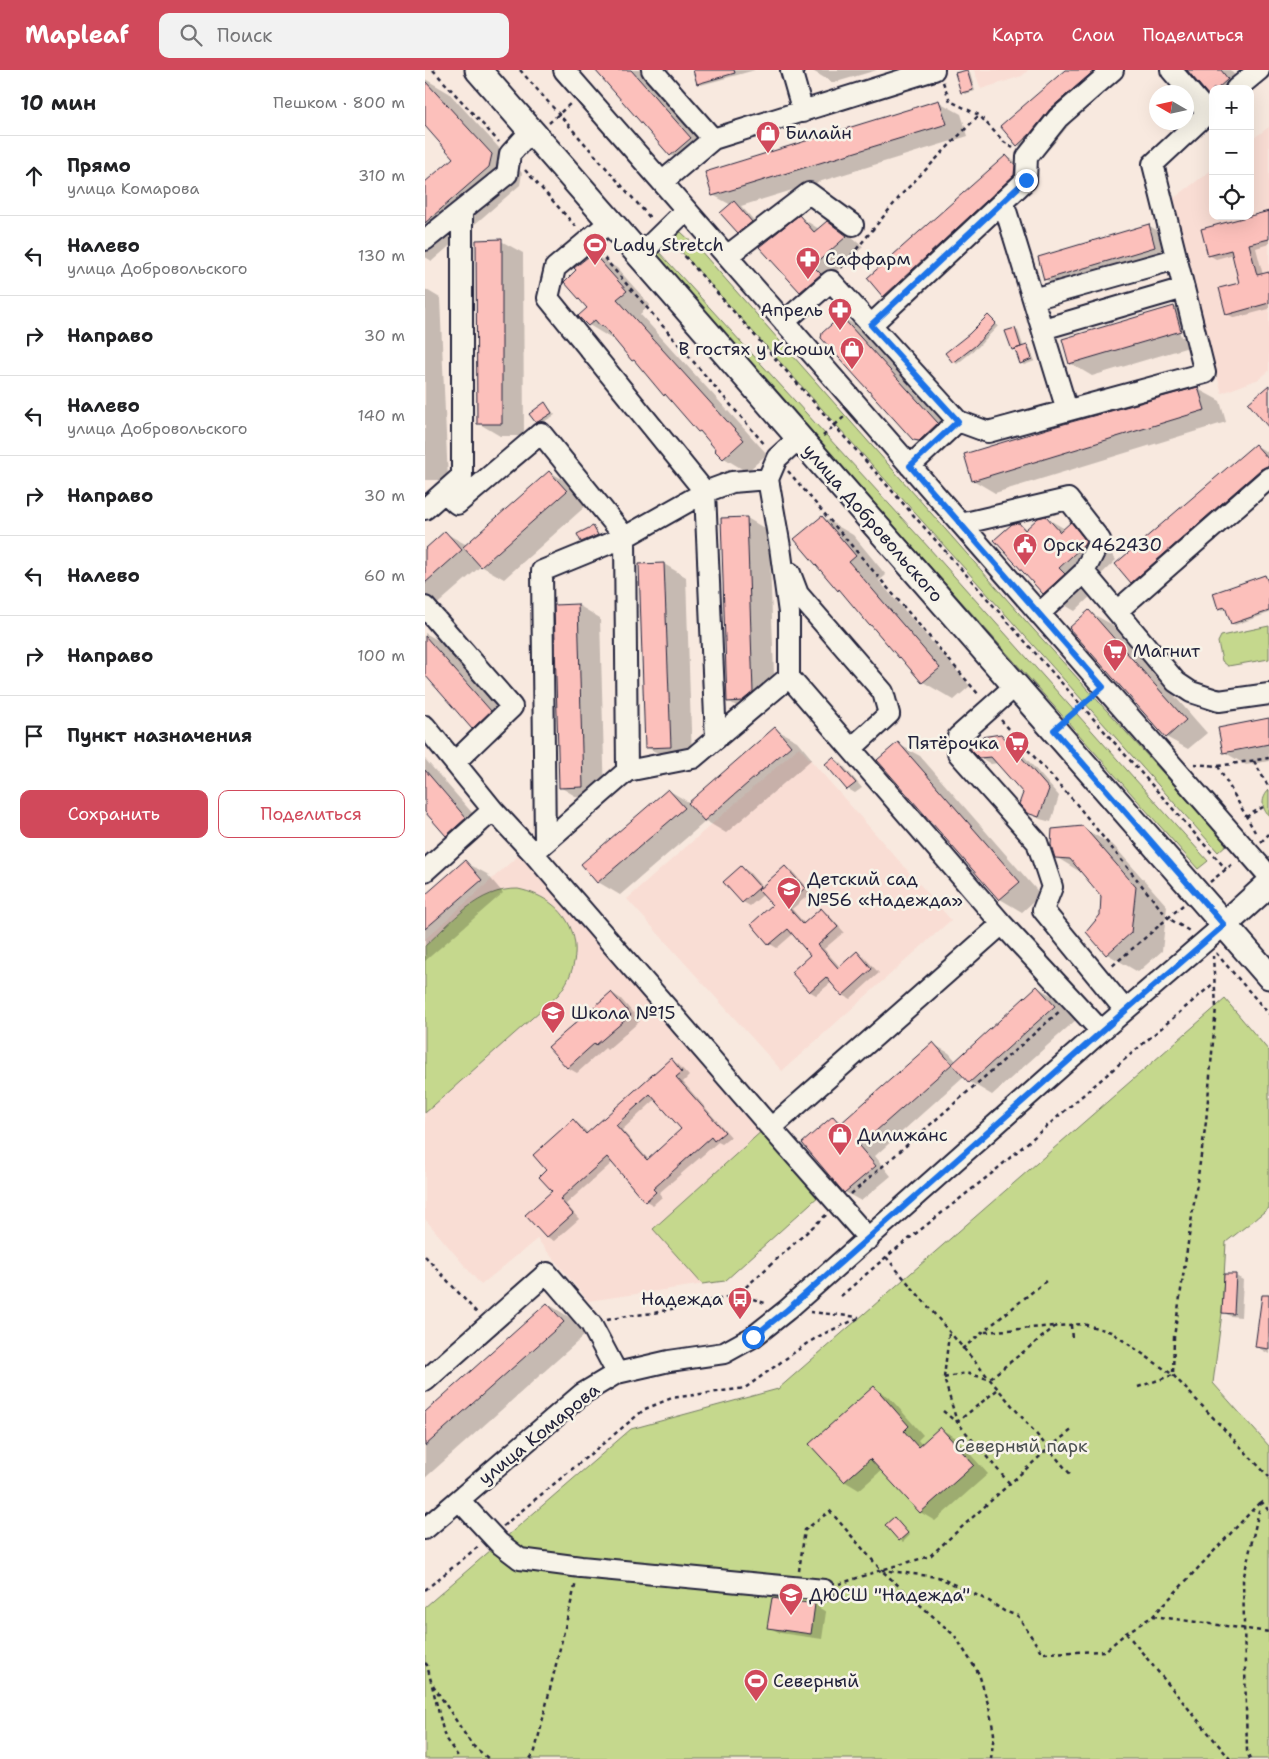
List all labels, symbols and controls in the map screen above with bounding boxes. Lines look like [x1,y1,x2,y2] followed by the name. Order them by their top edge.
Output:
[159,13,509,58] search box
[25,19,129,51] text: Mapleaf
[177,21,205,49] icon: search
[217,23,272,48] text: Поиск
[992,23,1043,47] text: Карта
[1071,23,1115,47] text: Слои
[1143,23,1244,47] text: Поделиться
[1149,85,1194,130] north arrow
[1209,85,1254,220] map controls
[1209,85,1254,130] button: +
[20,89,96,117] text: 10 мин
[273,92,405,113] text: Пешком · 800 m
[755,120,781,154] shop icon: Билайн
[785,121,852,145] place label: Билайн
[1209,130,1254,175] button: −
[67,153,131,178] text: Прямо
[20,162,48,190] icon: ahead
[358,165,405,186] text: 310 m
[1015,169,1038,192] route end
[1209,175,1254,220] button: locate
[67,178,200,199] text: улица Комарова
[582,232,608,266] sports icon: Lady Stretch
[67,233,140,258] text: Налево
[613,233,724,257] place label: Lady Stretch
[20,242,48,270] icon: left
[358,245,405,266] text: 130 m
[795,246,821,280] pharmacy icon: Саффарм
[825,247,910,271] place label: Саффарм
[67,258,247,279] text: улица Добровольского
[827,297,853,331] pharmacy icon: Апрель
[760,298,823,322] place label: Апрель
[20,322,48,350] icon: right
[67,323,153,348] text: Направо
[364,325,405,346] text: 30 m
[839,336,865,370] shop icon: В гостях у Ксюши
[678,337,835,361] place label: В гостях у Ксюши
[67,393,140,418] text: Налево
[20,402,48,430] icon: left
[358,405,405,426] text: 140 m
[67,418,247,439] text: улица Добровольского
[797,439,949,607] street label: улица Добровольского
[20,482,48,510] icon: right
[67,483,153,508] text: Направо
[364,485,405,506] text: 30 m
[1012,532,1038,566] public building icon: Орск 462430
[1043,533,1162,557] place label: Орск 462430
[20,562,48,590] icon: left
[67,563,140,588] text: Налево
[364,565,405,586] text: 60 m
[1102,638,1128,672] supermarket icon: Магнит
[1133,639,1201,663] place label: Магнит
[20,642,48,670] icon: right
[67,643,153,668] text: Направо
[357,645,405,666] text: 100 m
[20,722,48,750] icon: arrive
[67,723,252,748] text: Пункт назначения
[1004,730,1030,764] supermarket icon: Пятёрочка
[908,731,999,755] place label: Пятёрочка
[20,790,208,838] button: Сохранить
[218,790,405,838] button: Поделиться
[807,867,963,912] place label: Детский сад №56 «Надежда»
[776,876,802,910] school or university icon: Детский сад №56 «Надежда»
[540,1000,566,1034] school or university icon: Школа №15
[571,1001,675,1025] place label: Школа №15
[827,1122,853,1156] shop icon: Дилижанс
[857,1123,948,1147] place label: Дилижанс
[727,1286,753,1320] bus stop icon: Надежда
[641,1287,723,1311] place label: Надежда
[742,1326,765,1349] route start
[474,1378,604,1490] street label: улица Комарова
[954,1434,1088,1458] park label: Северный парк
[778,1582,804,1616] school or university icon: ДЮСШ "Надежда"
[809,1583,970,1607] place label: ДЮСШ "Надежда"
[743,1668,769,1702] sports icon: Северный
[773,1669,859,1693] place label: Северный

